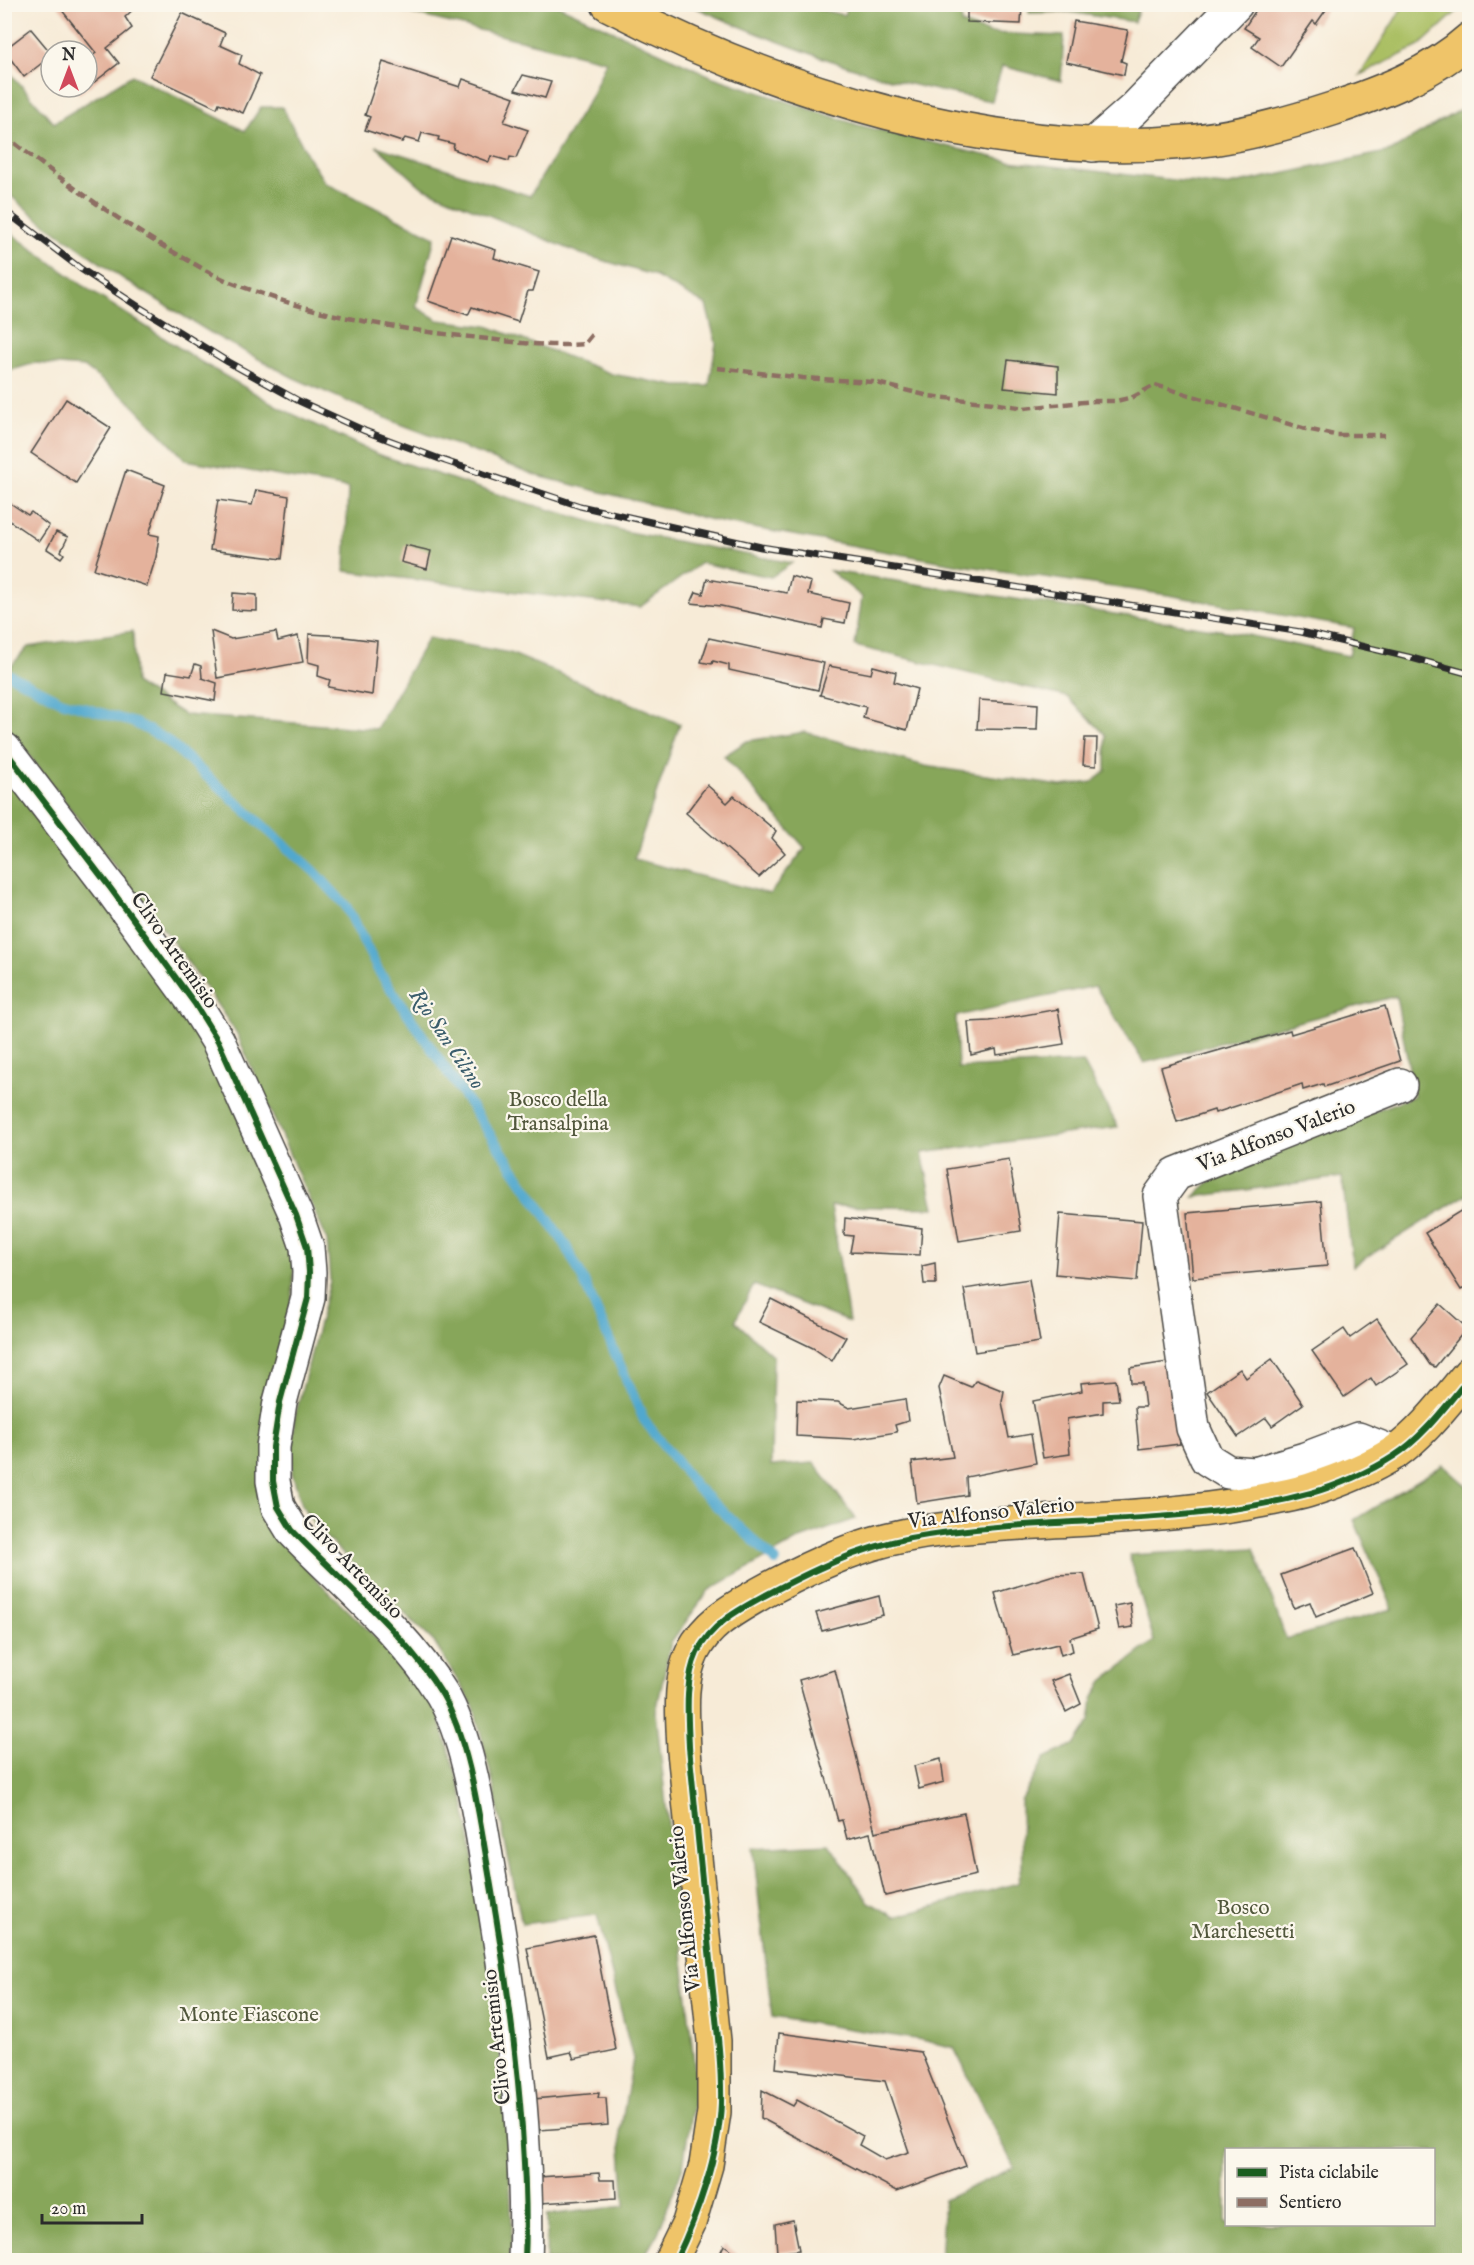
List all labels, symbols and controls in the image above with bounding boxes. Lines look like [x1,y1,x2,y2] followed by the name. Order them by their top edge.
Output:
[39,39,99,99] north arrow
[61,46,76,66] text: N
[124,887,224,1014] street label: Clivo Artemisio
[402,983,490,1095] water label: Rio San Cilino
[507,1087,609,1138] park label: Bosco della Transalpina
[1193,1094,1360,1179] street label: Via Alfonso Valerio
[905,1491,1076,1536] street label: Via Alfonso Valerio
[295,1509,409,1625] street label: Clivo Artemisio
[663,1824,708,1995] street label: Via Alfonso Valerio
[1191,1895,1295,1946] park label: Bosco Marchesetti
[477,1968,518,2106] street label: Clivo Artemisio
[179,2002,319,2029] park label: Monte Fiascone
[1225,2148,1435,2226] legend
[1279,2162,1379,2185] text: Pista ciclabile
[42,2187,142,2225] scale bar
[1279,2192,1342,2215] text: Sentiero
[51,2198,86,2221] text: 20 m

